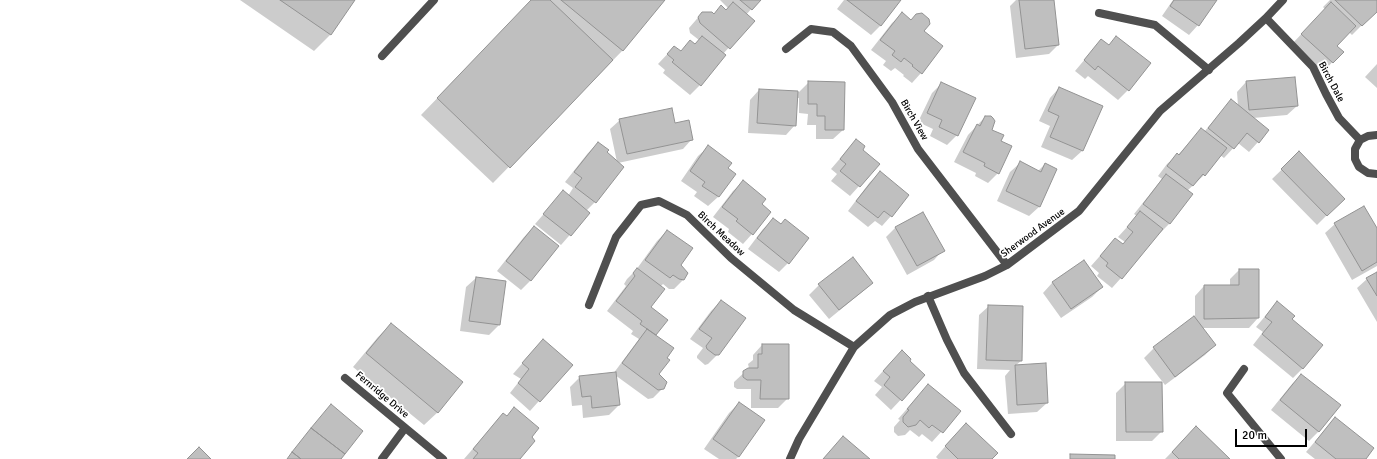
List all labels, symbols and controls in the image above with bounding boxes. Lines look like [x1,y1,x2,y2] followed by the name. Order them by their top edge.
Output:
[1315,60,1347,104] street label: Birch Dale
[898,97,930,143] street label: Birch View
[999,206,1067,260] street label: Sherwood Avenue
[695,209,747,259] street label: Birch Meadow
[353,369,411,421] street label: Fernridge Drive
[1237,421,1309,447] scale bar
[1242,428,1267,443] text: 20 m

